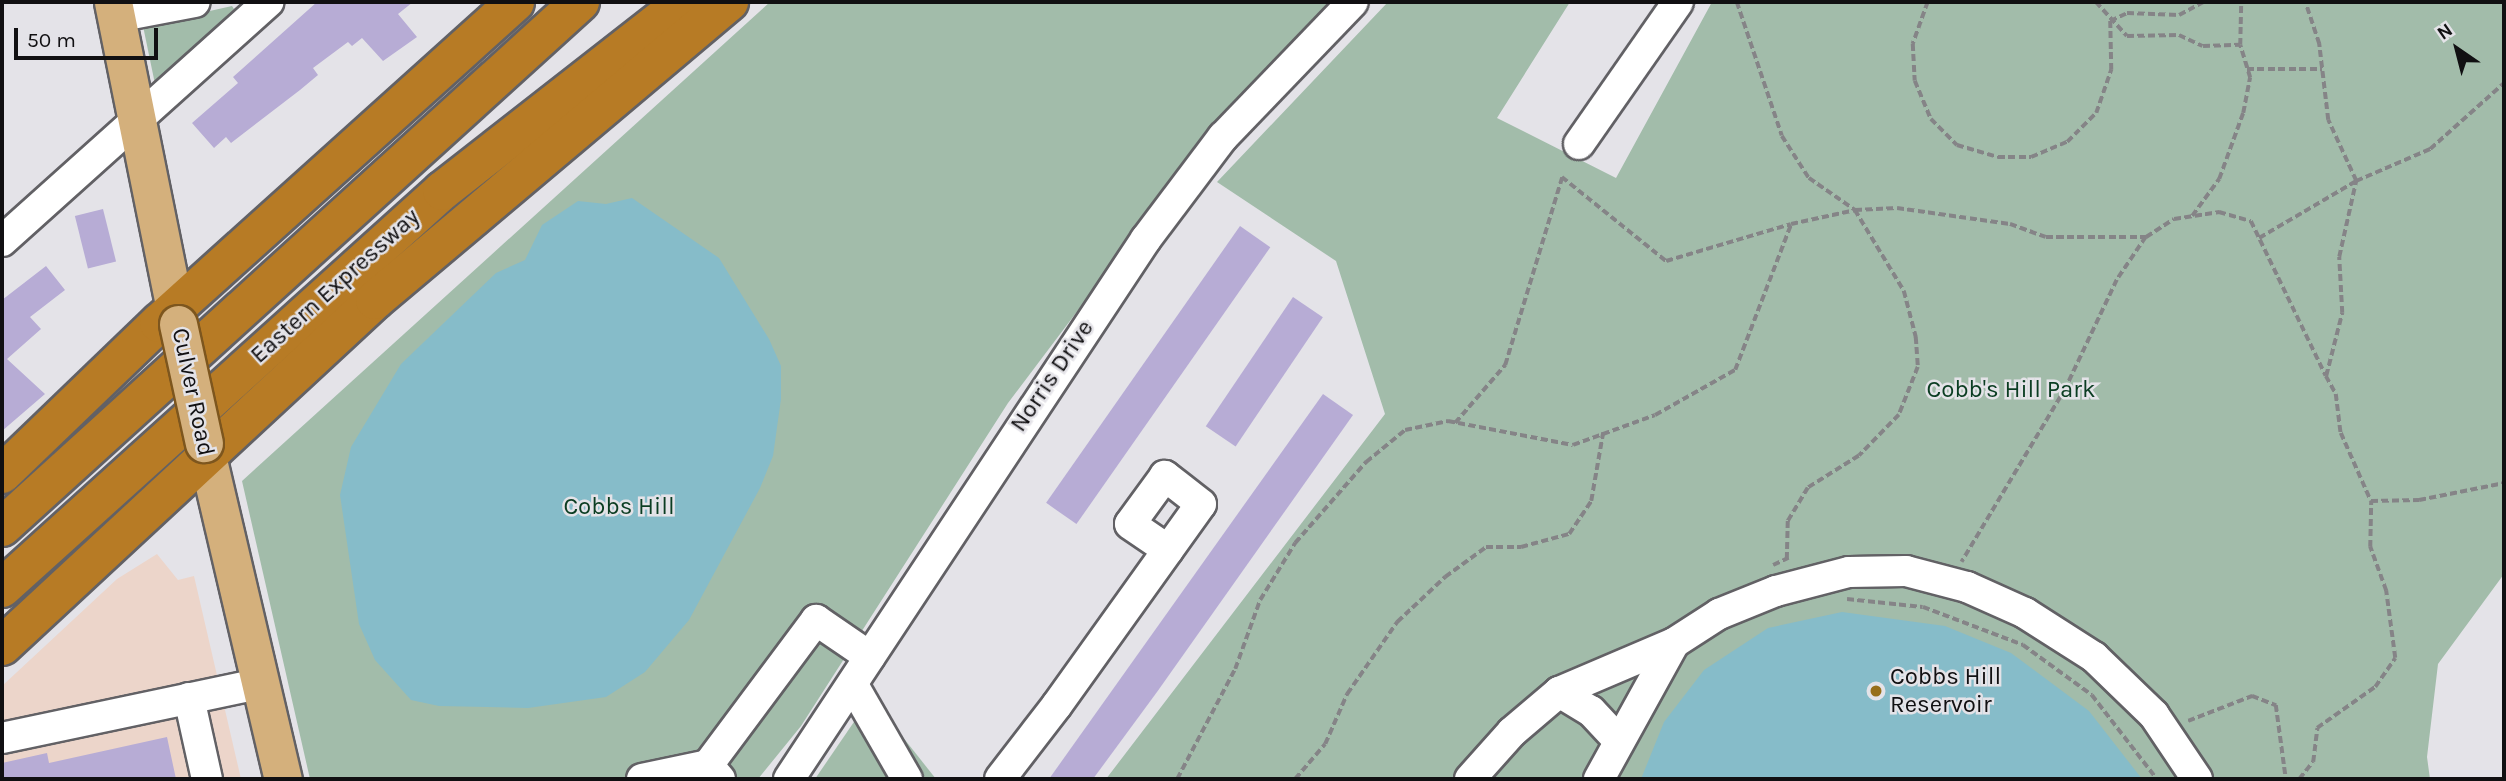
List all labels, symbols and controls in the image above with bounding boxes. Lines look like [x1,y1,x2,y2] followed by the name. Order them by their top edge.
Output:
[18,14,161,58] scale bar
[2422,14,2492,84] north arrow
[2433,19,2457,45] text: N
[27,28,76,52] text: 50 m
[245,203,425,369] street label: Eastern Expressway
[1004,315,1100,437] street label: Norris Drive
[165,325,221,459] street label: Culver Road
[1927,376,2095,404] park label: Cobb's Hill Park
[563,493,675,521] park label: Cobbs Hill
[1890,663,2001,719] place label: Cobbs Hill Reservoir
[1868,683,1884,699] marker: Cobbs Hill Reservoir

